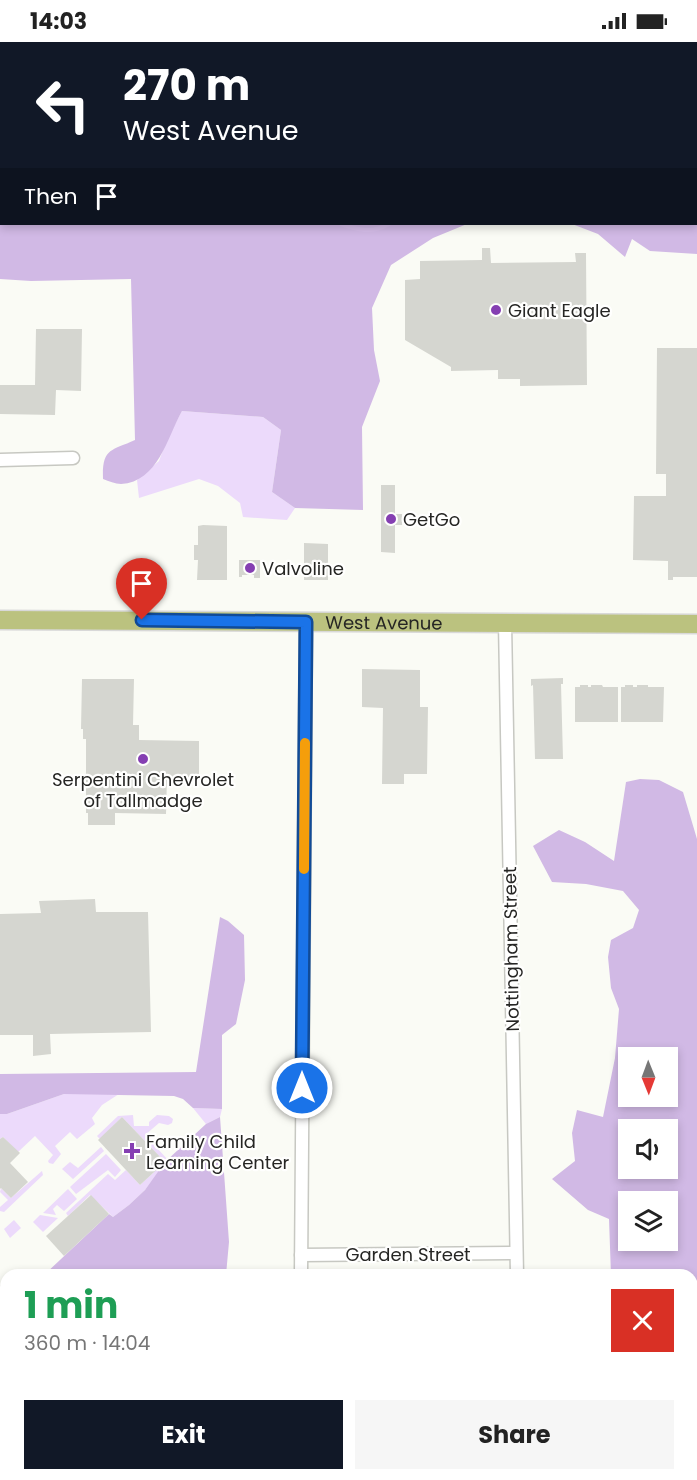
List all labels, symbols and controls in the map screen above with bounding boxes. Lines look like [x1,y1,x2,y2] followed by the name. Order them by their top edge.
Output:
[30,6,87,37] text: 14:03
[123,56,250,115] text: 270 m
[24,66,102,144] icon: left
[123,112,299,149] text: West Avenue
[90,180,123,213] icon: arrive
[24,181,78,212] text: Then
[508,298,611,323] place label: Giant Eagle
[489,303,503,317] marker: Giant Eagle
[403,507,460,532] place label: GetGo
[384,512,398,526] marker: GetGo
[262,556,344,581] place label: Valvoline
[116,558,167,620] pin
[243,561,257,575] marker: Valvoline
[125,567,158,600] icon: arrive
[325,609,443,635] street label: West Avenue
[136,752,150,766] marker: Serpentini Chevrolet of Tallmadge
[52,767,234,813] place label: Serpentini Chevrolet of Tallmadge
[497,866,525,1032] street label: Nottingham Street
[618,1047,678,1107] north arrow
[618,1047,678,1251] map controls
[270,1056,334,1120] position arrow
[618,1119,678,1179] button: sound
[146,1129,290,1175] place label: Family Child Learning Center
[123,1142,141,1160] marker: Family Child Learning Center
[618,1191,678,1251] button: layers
[345,1242,471,1267] street label: Garden Street
[24,1280,118,1331] text: 1 min
[611,1289,674,1352] button: close
[24,1329,150,1357] text: 360 m · 14:04
[24,1400,343,1469] button: Exit
[355,1400,674,1469] button: Share

